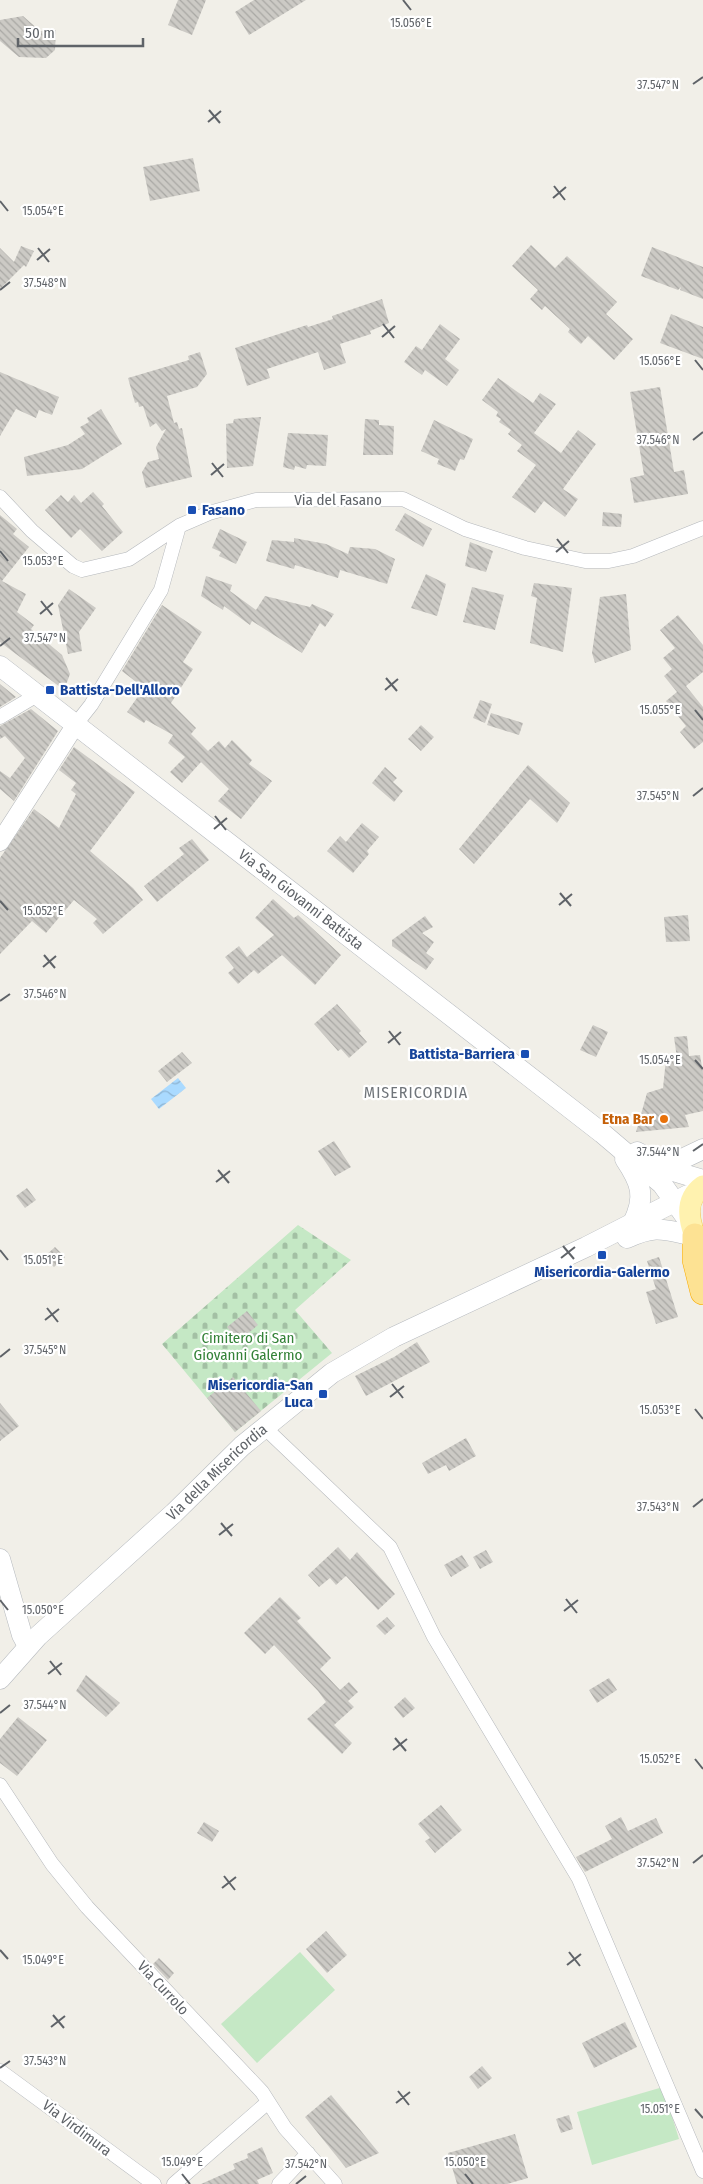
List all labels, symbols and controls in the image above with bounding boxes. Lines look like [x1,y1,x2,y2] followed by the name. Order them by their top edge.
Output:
[18,15,142,47] scale bar
[390,16,432,30] text: 15.056°E
[25,24,55,42] text: 50 m
[637,78,679,92] text: 37.547°N
[22,204,64,218] text: 15.054°E
[23,276,67,290] text: 37.548°N
[639,354,681,368] text: 15.056°E
[637,433,679,447] text: 37.546°N
[294,491,382,509] street label: Via del Fasano
[202,501,245,519] place label: Fasano
[186,504,198,516] marker: Fasano
[23,554,64,568] text: 15.053°E
[24,631,66,645] text: 37.547°N
[60,681,180,699] place label: Battista-Dell'Alloro
[44,684,56,696] marker: Battista-Dell'Alloro
[640,703,681,717] text: 15.055°E
[637,789,679,803] text: 37.545°N
[235,845,367,954] street label: Via San Giovanni Battista
[23,904,64,918] text: 15.052°E
[24,987,66,1001] text: 37.546°N
[409,1045,516,1063] place label: Battista-Barriera
[519,1048,531,1060] marker: Battista-Barriera
[639,1053,681,1067] text: 15.054°E
[364,1083,468,1102] district label: MISERICORDIA
[602,1110,655,1128] place label: Etna Bar
[658,1113,670,1125] marker: Etna Bar
[637,1145,679,1159] text: 37.544°N
[596,1249,608,1261] marker: Misericordia-Galermo
[23,1253,63,1267] text: 15.051°E
[534,1263,670,1281] place label: Misericordia-Galermo
[194,1329,303,1364] park label: Cimitero di San Giovanni Galermo
[24,1343,66,1357] text: 37.545°N
[208,1376,314,1411] place label: Misericordia-San Luca
[317,1388,329,1400] marker: Misericordia-San Luca
[640,1403,681,1417] text: 15.053°E
[163,1420,271,1524] street label: Via della Misericordia
[637,1500,679,1514] text: 37.543°N
[22,1603,64,1617] text: 15.050°E
[24,1698,66,1712] text: 37.544°N
[640,1752,681,1766] text: 15.052°E
[637,1856,679,1870] text: 37.542°N
[22,1953,64,1967] text: 15.049°E
[133,1957,193,2019] street label: Via Currolo
[24,2054,66,2068] text: 37.543°N
[39,2096,115,2160] street label: Via Virdimura
[640,2102,680,2116] text: 15.051°E
[161,2155,203,2169] text: 15.049°E
[444,2155,486,2169] text: 15.050°E
[285,2157,327,2171] text: 37.542°N

